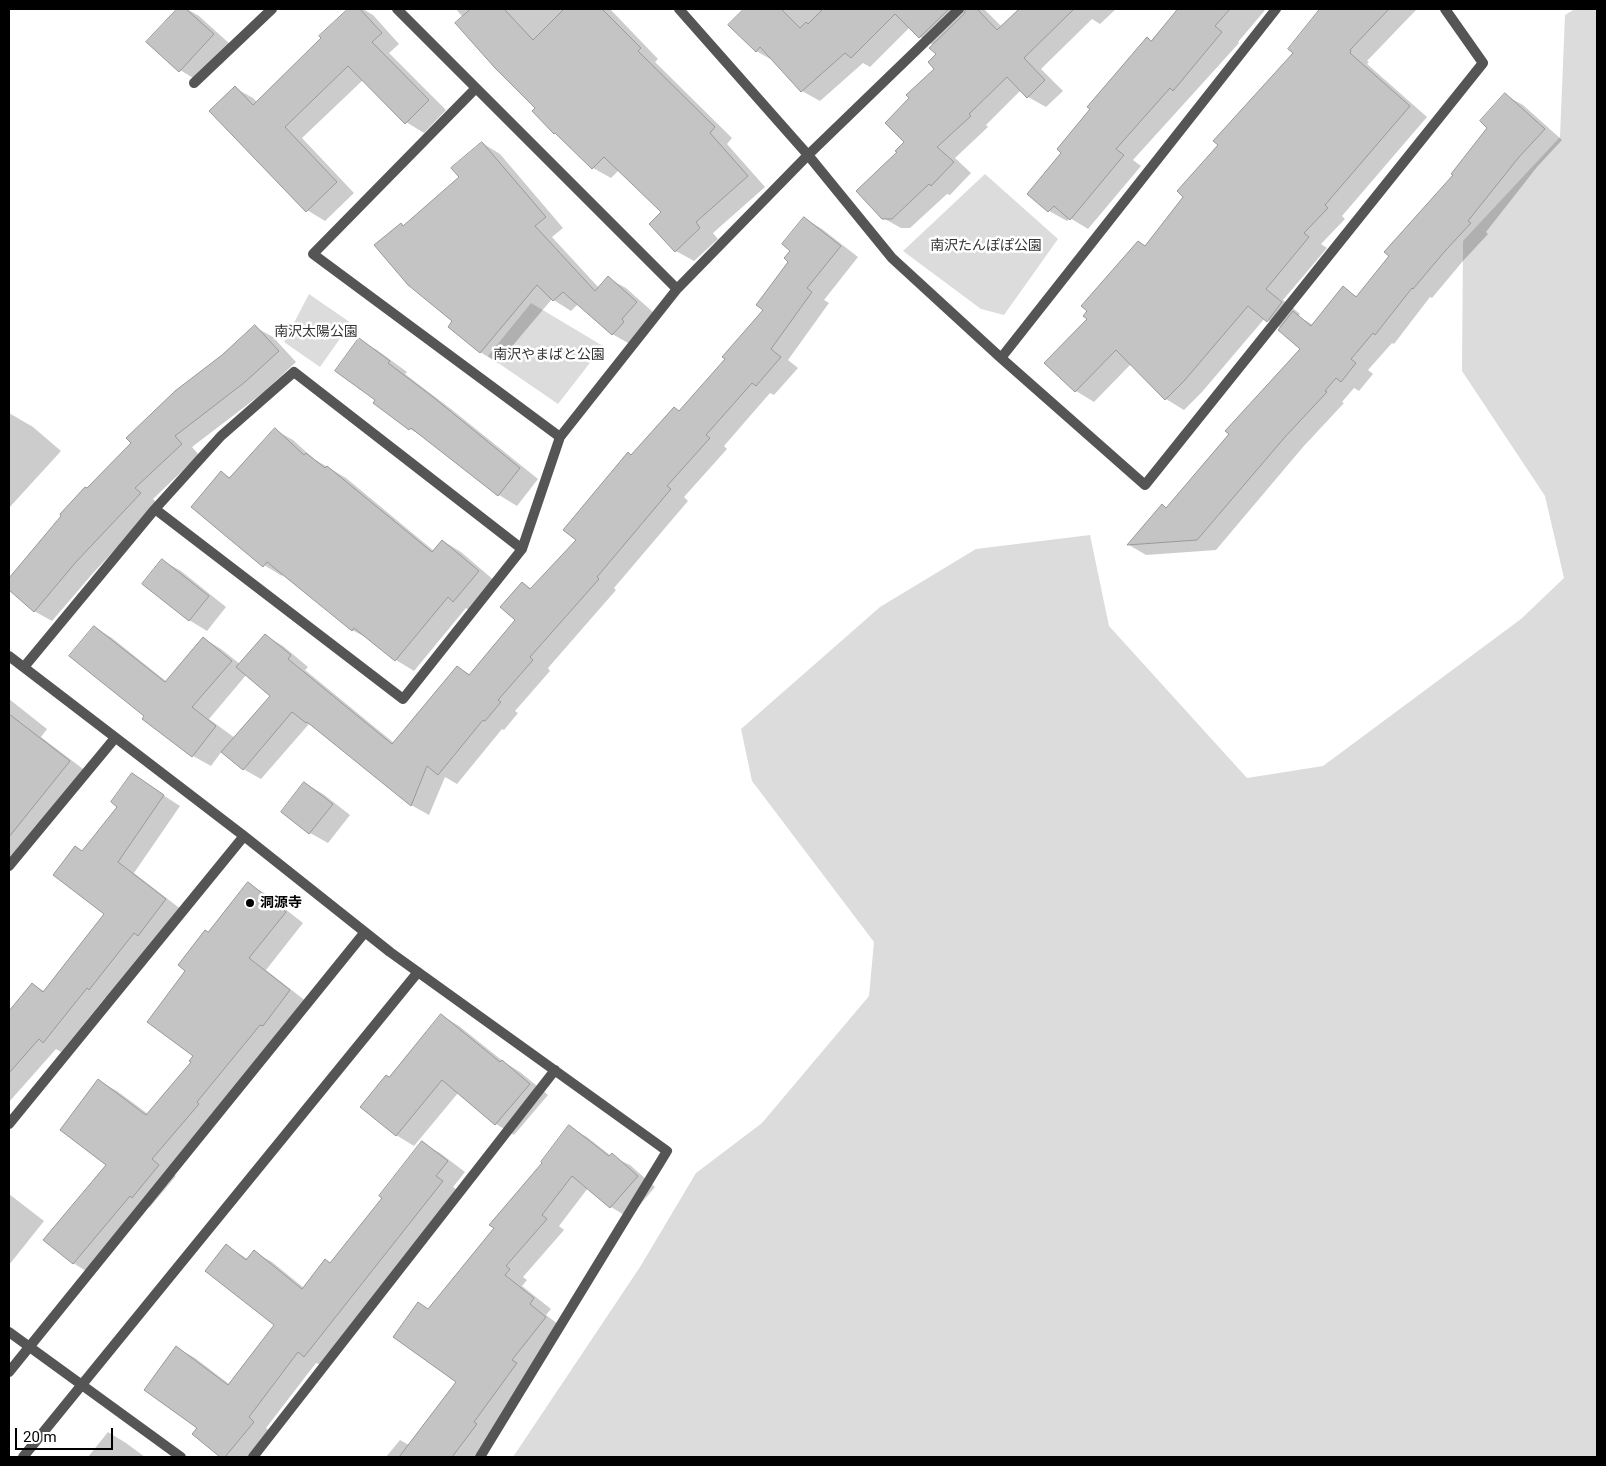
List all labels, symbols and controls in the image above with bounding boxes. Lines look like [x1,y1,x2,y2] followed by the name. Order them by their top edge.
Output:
[930,238,1042,254] park label: 南沢たんぽぽ公園
[274,324,358,340] park label: 南沢太陽公園
[493,347,605,363] park label: 南沢やまばと公園
[260,895,302,911] place label: 洞源寺
[244,897,256,909] marker: 洞源寺
[18,1418,115,1450] scale bar
[23,1428,57,1446] text: 20 m

